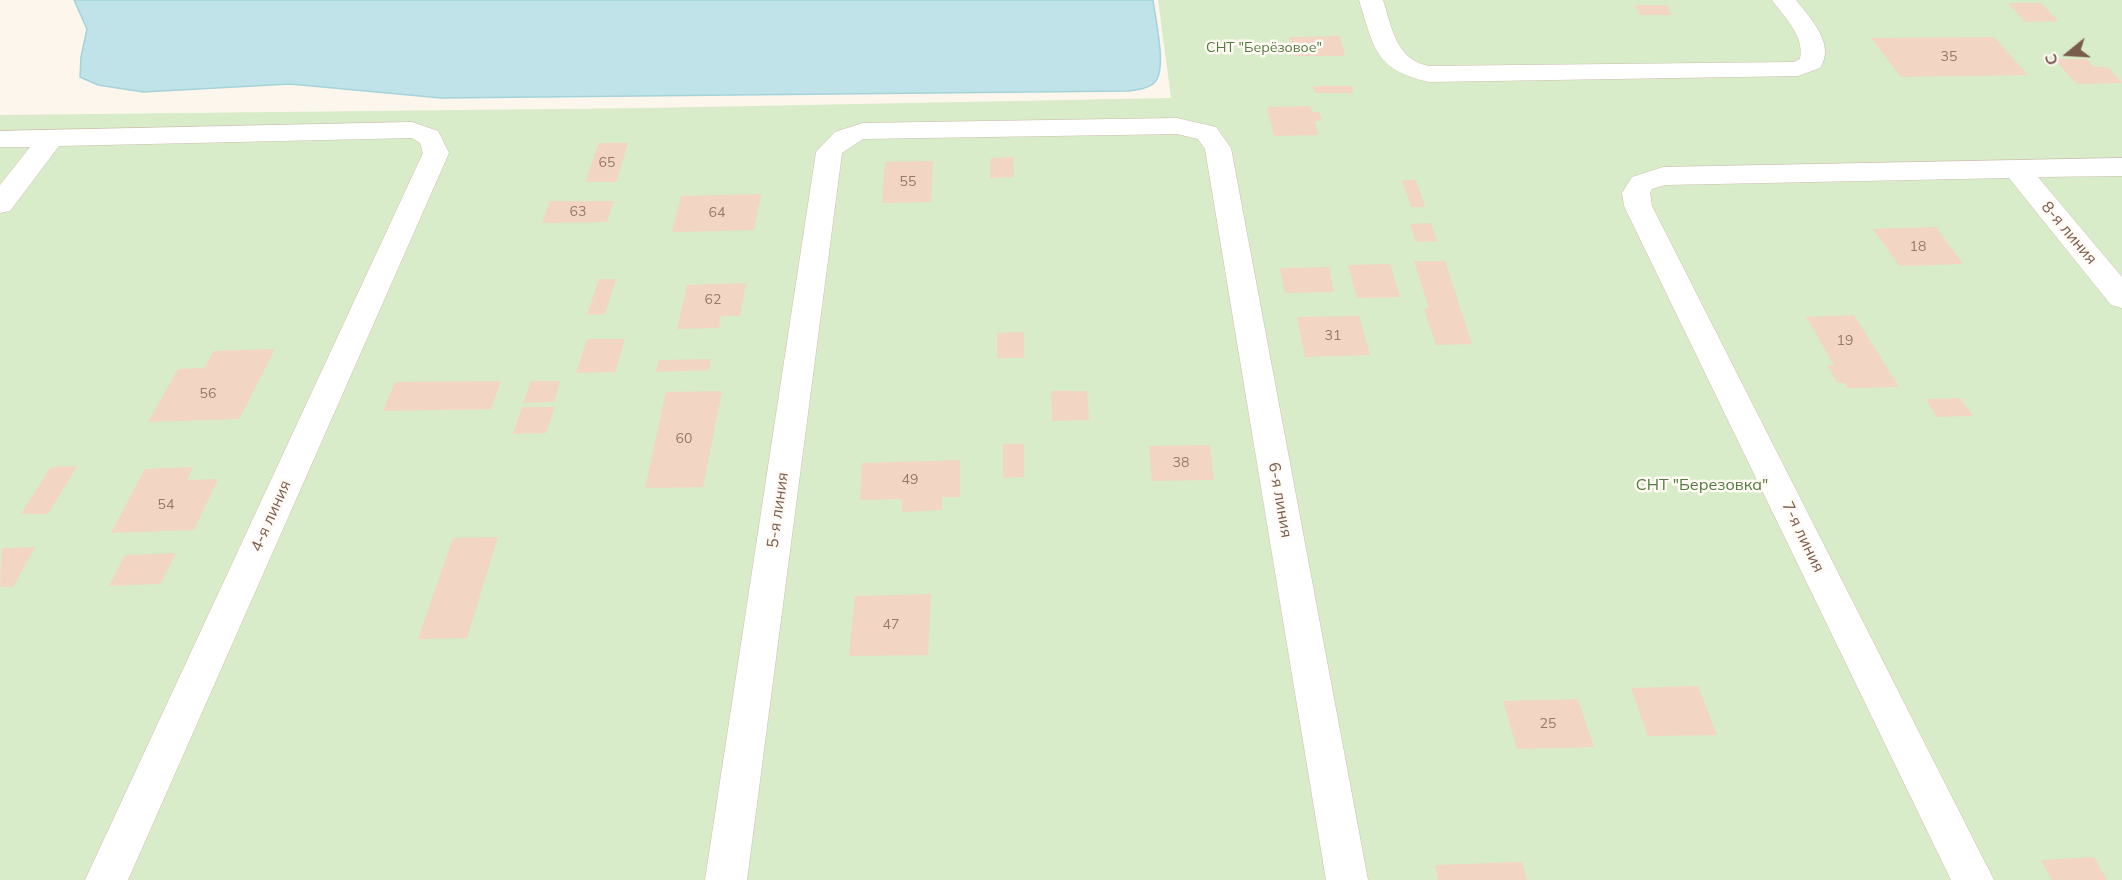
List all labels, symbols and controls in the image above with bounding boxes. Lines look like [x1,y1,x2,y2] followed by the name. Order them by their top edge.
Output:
[2038,24,2098,84] north arrow
[1206,40,1322,56] park label: СНТ "Берёзовое"
[1941,49,1957,65] house number: 35
[2040,51,2062,68] text: С
[599,155,615,171] house number: 65
[900,174,916,190] house number: 55
[2037,198,2101,268] street label: 8-я линия
[570,204,586,220] house number: 63
[709,205,725,221] house number: 64
[1910,239,1926,255] house number: 18
[705,292,721,308] house number: 62
[1325,328,1341,344] house number: 31
[1837,333,1853,349] house number: 19
[200,386,216,402] house number: 56
[676,431,692,447] house number: 60
[1173,455,1189,471] house number: 38
[1264,461,1296,539] street label: 6-я линия
[763,471,793,549] street label: 5-я линия
[902,472,918,488] house number: 49
[1636,475,1768,495] park label: СНТ "Березовка"
[247,477,295,555] street label: 4-я линия
[158,497,174,513] house number: 54
[1778,499,1828,575] street label: 7-я линия
[883,617,899,633] house number: 47
[1540,716,1556,732] house number: 25

